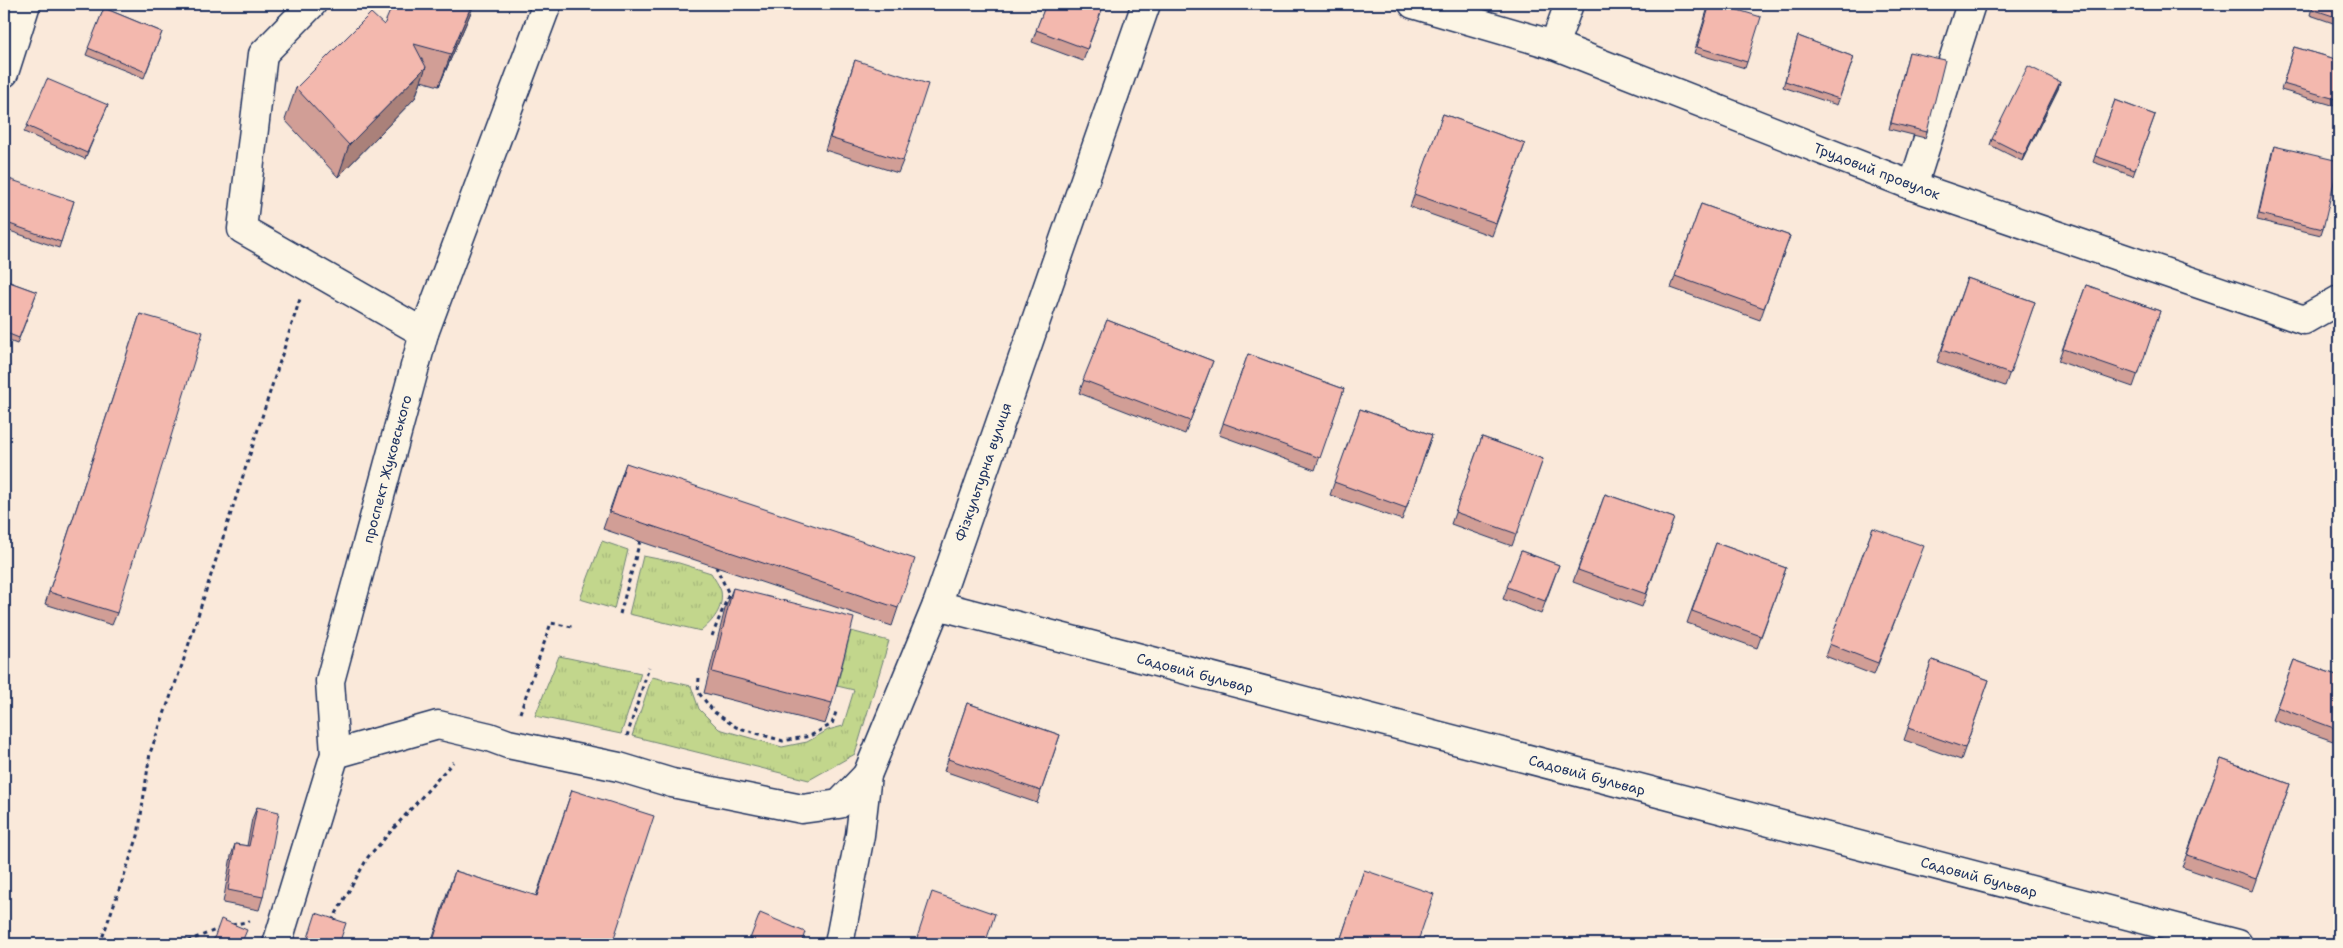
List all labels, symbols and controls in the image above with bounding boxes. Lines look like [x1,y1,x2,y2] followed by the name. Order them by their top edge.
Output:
[1811,139,1943,204] street label: Трудовий провулок
[359,393,415,545] street label: проспект Жуковського
[951,400,1015,544] street label: Фізкультурна вулиця
[1135,649,1256,697] street label: Садовий бульвар
[1527,751,1648,799] street label: Садовий бульвар
[1919,853,2040,901] street label: Садовий бульвар

